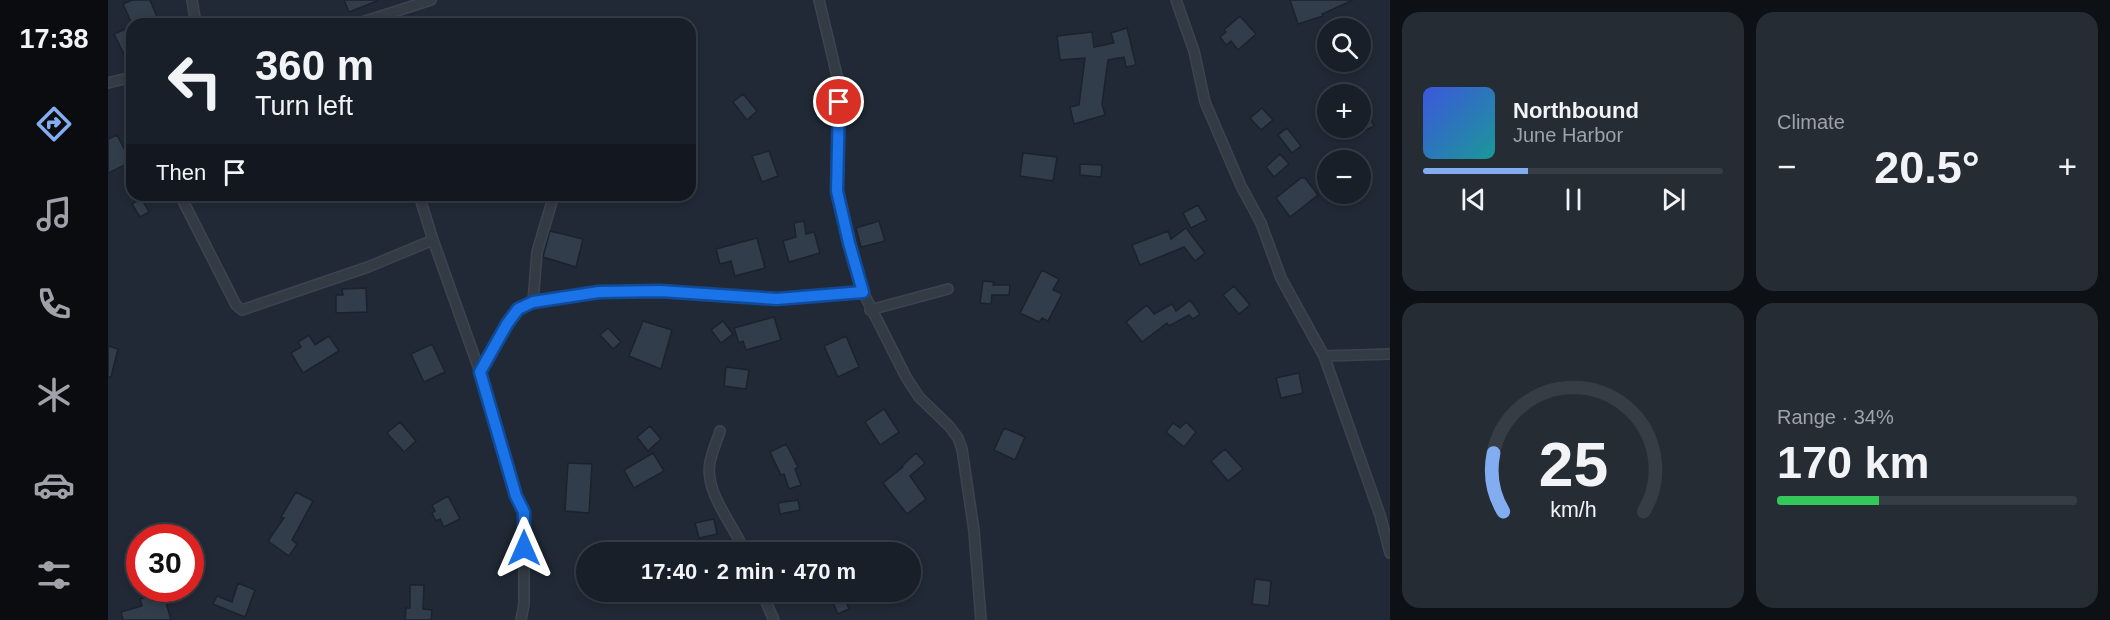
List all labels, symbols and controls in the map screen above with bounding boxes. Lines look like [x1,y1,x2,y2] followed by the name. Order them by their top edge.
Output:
[1317,18,1371,204] map controls
[1317,18,1371,72] button: search
[19,24,89,54] text: 17:38
[156,42,234,120] icon: left
[255,42,374,89] text: 360 m
[813,76,864,127] pin
[1317,84,1371,138] button: +
[822,85,855,118] icon: arrive
[255,91,353,121] text: Turn left
[1513,98,1639,123] text: Northbound
[33,103,75,145] icon: directions
[1777,111,1845,133] text: Climate
[1513,124,1623,146] text: June Harbor
[1874,142,1980,193] text: 20.5°
[1777,148,1796,185] text: −
[2058,148,2077,185] text: +
[1317,150,1371,204] button: −
[218,156,251,189] icon: arrive
[156,160,206,185] text: Then
[1457,183,1490,216] icon: previous
[1557,183,1590,216] icon: pause
[1657,183,1690,216] icon: next
[33,193,75,235] icon: music
[33,283,75,325] icon: phone
[33,374,75,416] icon: climate
[1777,406,1894,428] text: Range · 34%
[1538,430,1608,499] text: 25
[1777,437,1930,488] text: 170 km
[33,464,75,506] icon: car
[1550,499,1596,523] text: km/h
[492,516,556,580] position arrow
[126,524,204,602] speed limit sign: 30
[33,554,75,596] icon: filters
[641,559,856,584] text: 17:40 · 2 min · 470 m

